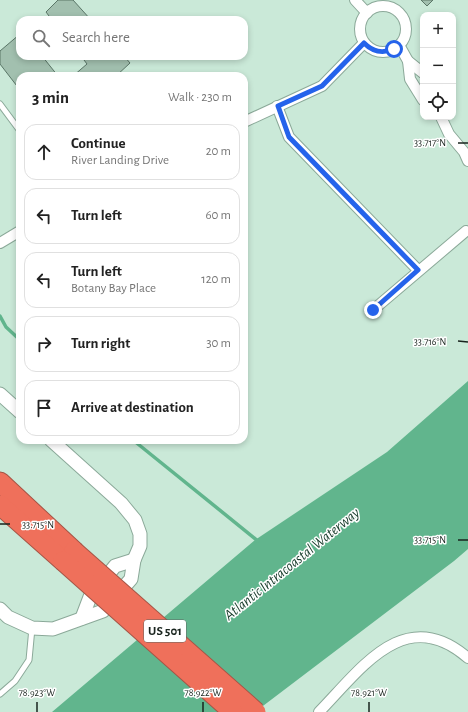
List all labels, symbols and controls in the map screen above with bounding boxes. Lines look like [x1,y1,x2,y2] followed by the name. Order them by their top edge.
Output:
[420,12,456,120] map controls
[420,12,456,48] button: +
[16,16,248,60] search box
[30,27,52,49] icon: search
[62,30,130,45] text: Search here
[385,40,403,58] route start
[420,48,456,84] button: −
[420,84,456,120] button: locate
[32,89,69,106] text: 3 min
[168,91,232,104] text: Walk · 230 m
[71,136,126,151] text: Continue
[414,138,446,148] text: 33.717°N
[33,141,55,163] icon: ahead
[206,145,231,158] text: 20 m
[71,154,169,167] text: River Landing Drive
[33,205,55,227] icon: left
[71,208,122,223] text: Turn left
[205,209,231,222] text: 60 m
[71,264,122,279] text: Turn left
[33,269,55,291] icon: left
[201,273,231,286] text: 120 m
[71,282,156,295] text: Botany Bay Place
[364,301,382,319] route end
[33,333,55,355] icon: right
[71,336,130,351] text: Turn right
[206,337,231,350] text: 30 m
[414,337,446,347] text: 33.716°N
[33,397,55,419] icon: arrive
[71,400,194,415] text: Arrive at destination
[221,504,363,624] water label: Atlantic Intracoastal Waterway
[22,520,54,530] text: 33.715°N
[414,535,446,545] text: 33.715°N
[144,620,186,642] road number: US 501
[19,688,55,698] text: 78.923°W
[185,688,222,698] text: 78.922°W
[351,688,387,698] text: 78.921°W

